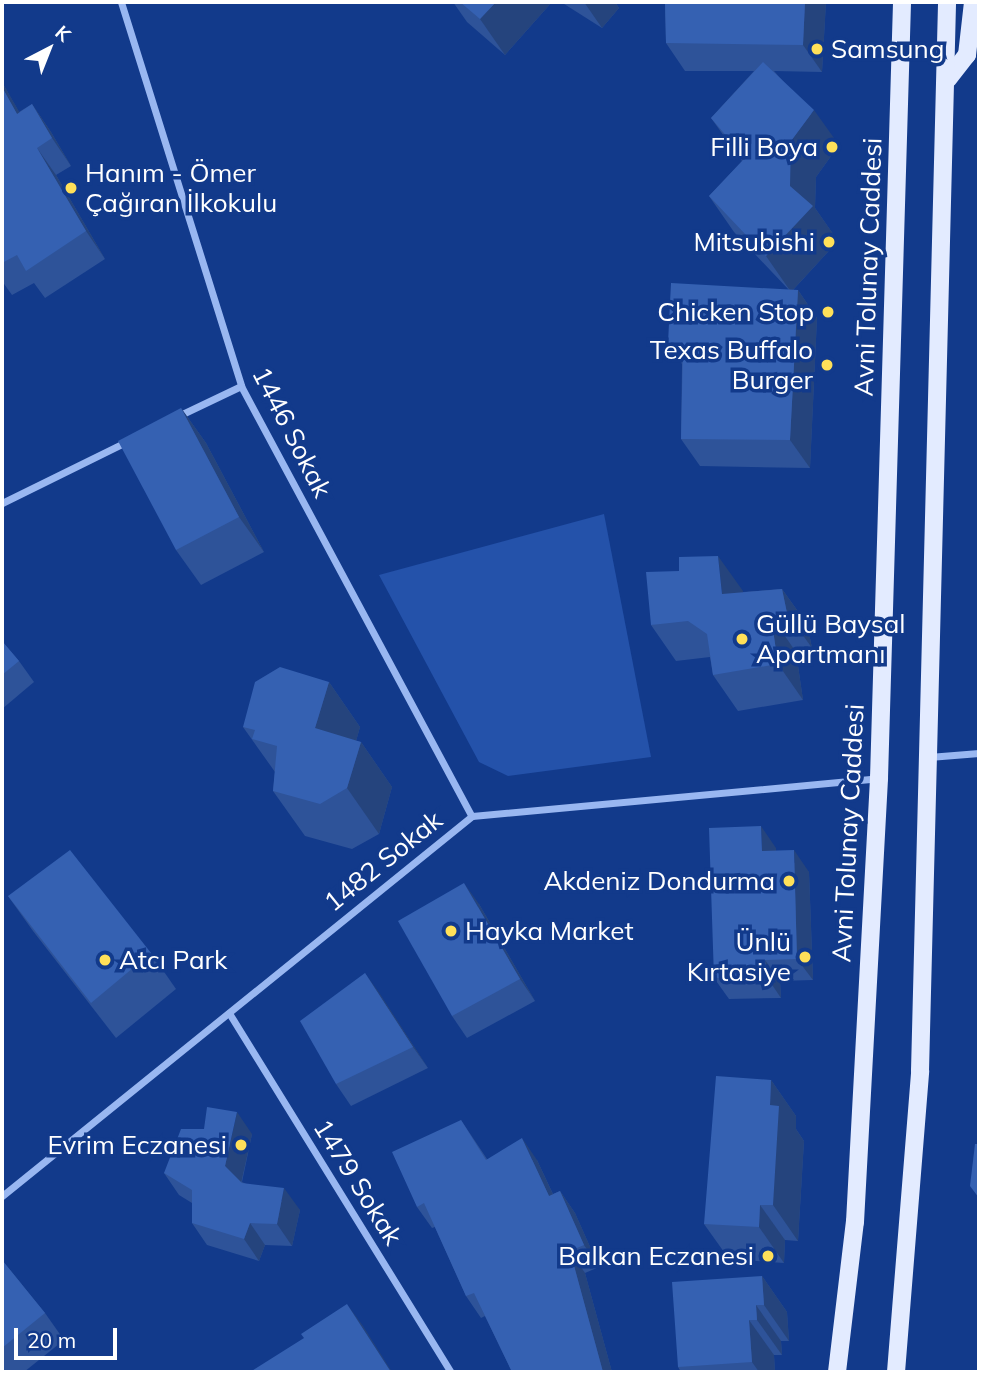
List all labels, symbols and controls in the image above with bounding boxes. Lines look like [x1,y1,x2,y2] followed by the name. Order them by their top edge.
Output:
[14,14,84,84] north arrow
[50,20,76,47] text: K
[831,33,944,65] place label: Samsung
[809,41,825,57] marker: Samsung
[710,131,818,163] place label: Filli Boya
[848,137,888,397] street label: Avni Tolunay Caddesi
[824,139,840,155] marker: Filli Boya
[85,157,277,218] place label: Hanım - Ömer Çağıran İlkokulu
[63,180,79,196] marker: Hanım - Ömer Çağıran İlkokulu
[693,226,815,258] place label: Mitsubishi
[821,234,837,250] marker: Mitsubishi
[657,296,814,328] place label: Chicken Stop
[820,304,836,320] marker: Chicken Stop
[650,334,813,396] place label: Texas Buffalo Burger
[819,357,835,373] marker: Texas Buffalo Burger
[246,361,338,503] street label: 1446 Sokak
[756,608,906,670] place label: Güllü Baysal Apartmanı
[734,631,750,647] marker: Güllü Baysal Apartmanı
[826,703,870,963] street label: Avni Tolunay Caddesi
[318,804,448,918] street label: 1482 Sokak
[543,865,775,897] place label: Akdeniz Dondurma
[781,873,797,889] marker: Akdeniz Dondurma
[465,915,633,947] place label: Hayka Market
[443,923,459,939] marker: Hayka Market
[687,926,791,988] place label: Ünlü Kırtasiye
[119,944,227,976] place label: Atcı Park
[797,949,813,965] marker: Ünlü Kırtasiye
[97,952,113,968] marker: Atcı Park
[307,1113,409,1251] street label: 1479 Sokak
[47,1129,227,1161] place label: Evrim Eczanesi
[233,1137,249,1153] marker: Evrim Eczanesi
[558,1240,754,1272] place label: Balkan Eczanesi
[760,1248,776,1264] marker: Balkan Eczanesi
[18,1314,121,1358] scale bar
[27,1327,76,1353] text: 20 m

